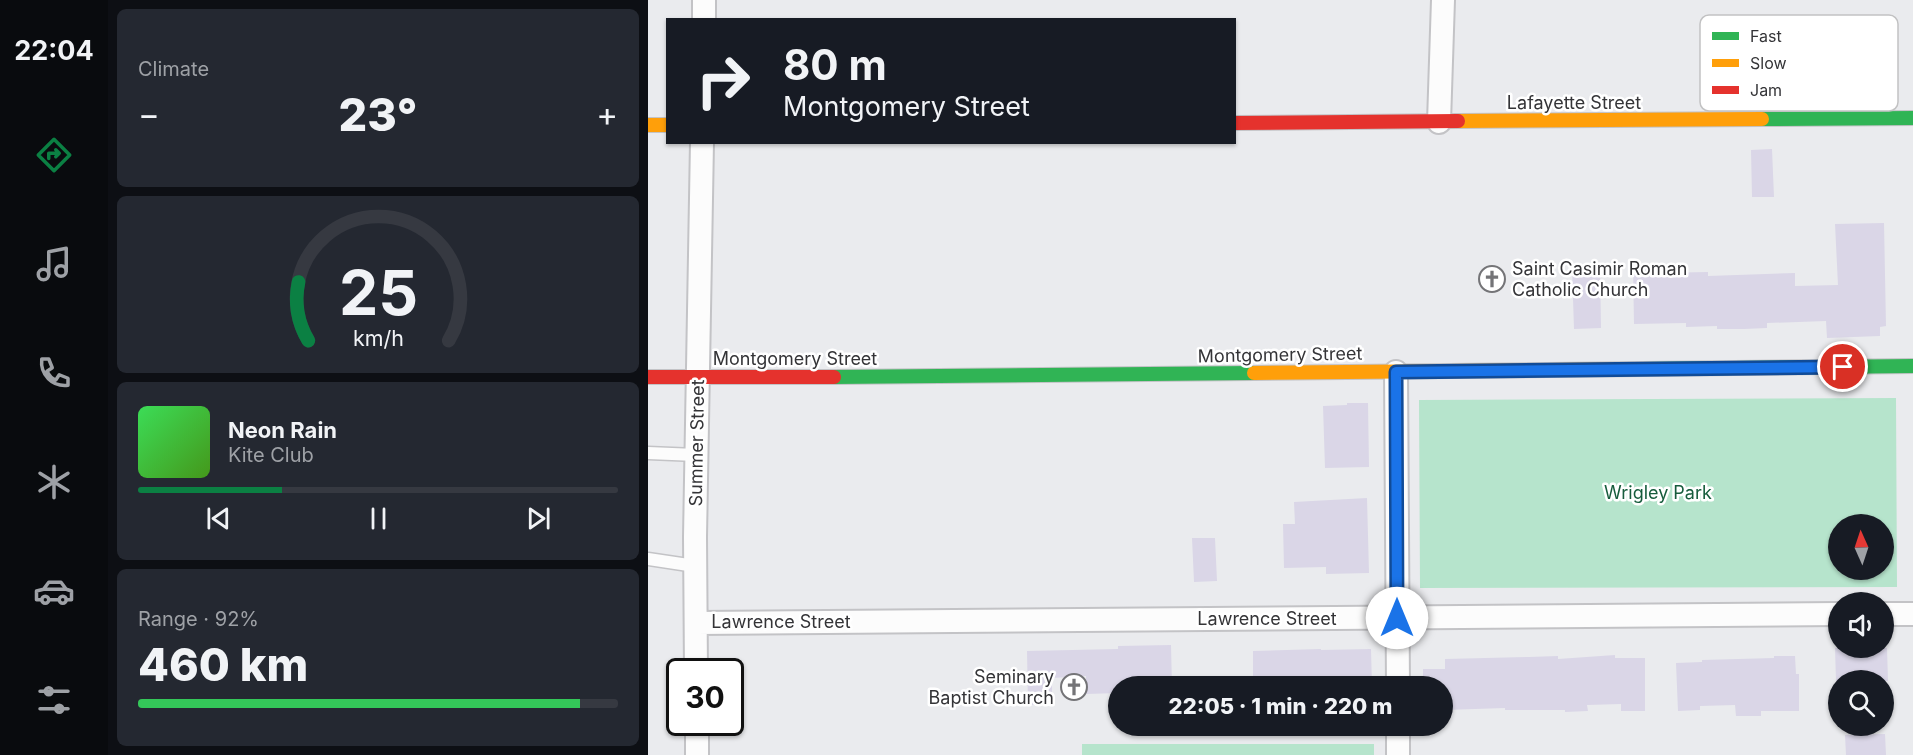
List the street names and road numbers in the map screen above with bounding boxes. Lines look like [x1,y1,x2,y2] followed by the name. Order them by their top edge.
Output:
[1507,92,1641,113] street label: Lafayette Street
[1198,343,1363,366] street label: Montgomery Street
[713,348,877,369] street label: Montgomery Street
[685,379,708,507] street label: Summer Street
[1197,608,1337,629] street label: Lawrence Street
[711,611,851,632] street label: Lawrence Street

